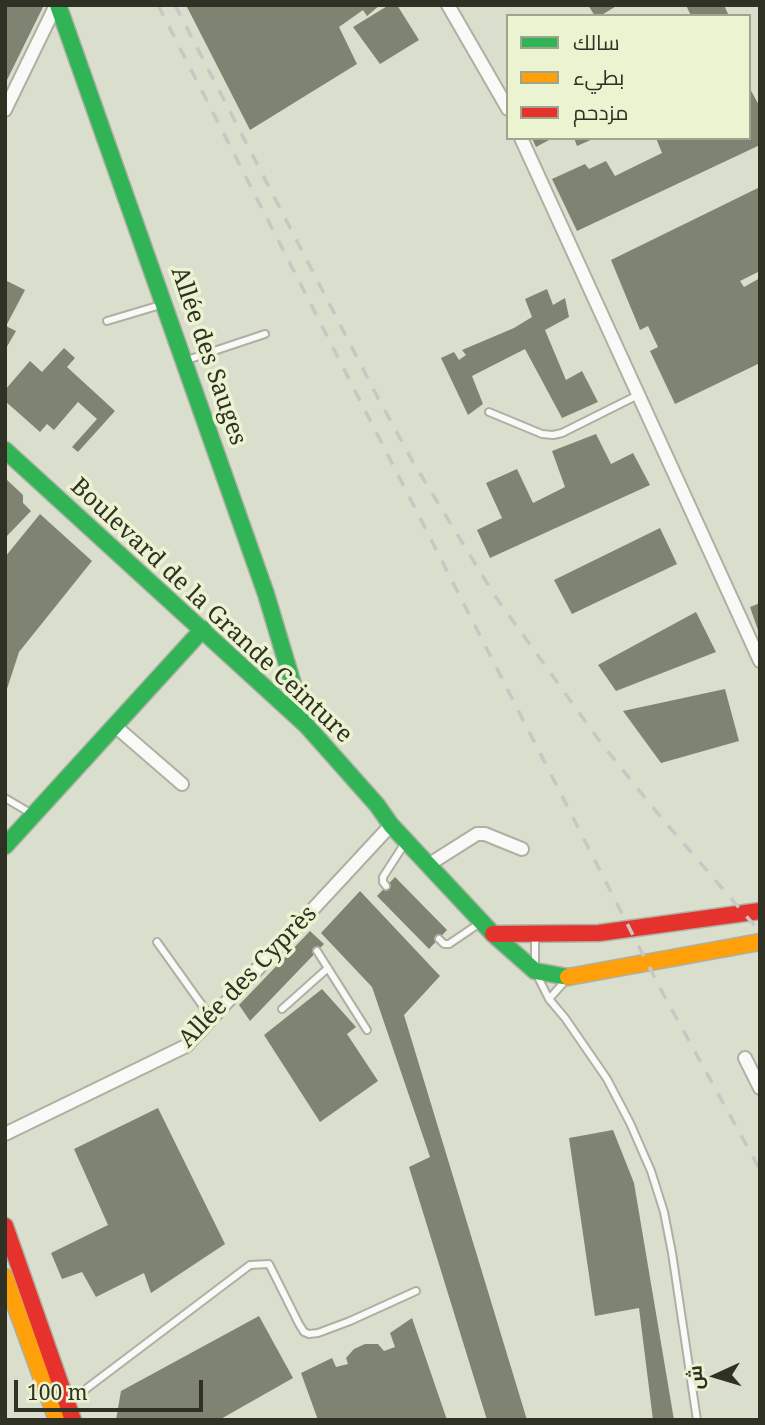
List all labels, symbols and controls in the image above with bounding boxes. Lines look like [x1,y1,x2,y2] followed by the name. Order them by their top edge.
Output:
[506,14,751,140] legend
[573,28,620,56] text: سالك
[573,63,624,91] text: بطيء
[573,98,628,126] text: مزدحم
[164,263,252,449] street label: Allée des Sauges
[64,473,358,749] street label: Boulevard de la Grande Ceinture
[173,900,323,1054] street label: Allée des Cyprès
[681,1341,751,1411] north arrow
[681,1364,709,1391] text: ش
[18,1366,206,1410] scale bar
[27,1378,88,1406] text: 100 m

